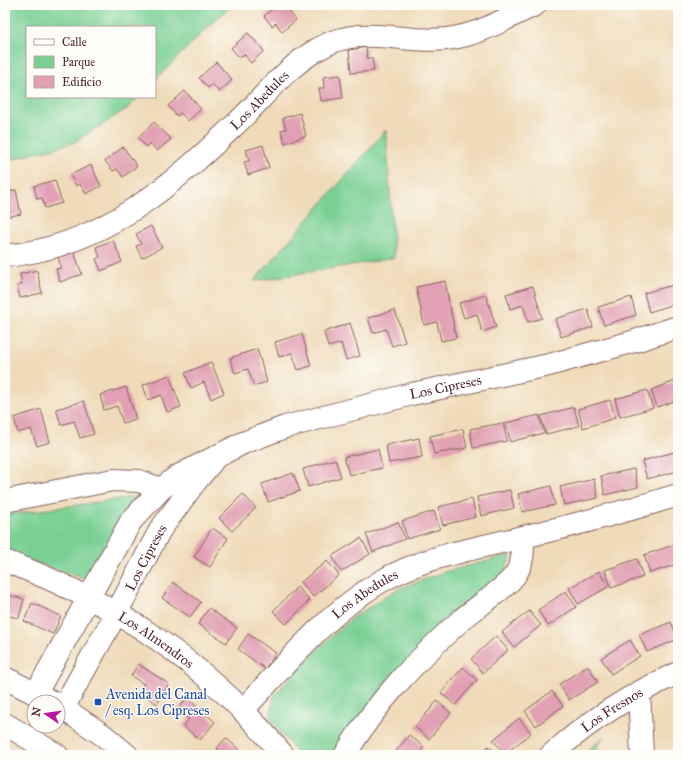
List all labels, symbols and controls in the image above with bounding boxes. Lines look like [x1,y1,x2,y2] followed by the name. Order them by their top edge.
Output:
[26,26,156,98] legend
[62,35,87,49] text: Calle
[62,55,95,70] text: Parque
[227,67,292,134] street label: Los Abedules
[62,75,101,89] text: Edificio
[408,372,483,403] street label: Los Cipreses
[122,521,171,594] street label: Los Cipreses
[328,566,401,623] street label: Los Abedules
[115,608,197,672] street label: Los Almendros
[578,684,646,736] street label: Los Fresnos
[105,686,209,720] place label: Avenida del Canal / esq. Los Cipreses
[26,694,66,734] north arrow
[93,697,103,707] marker: Avenida del Canal / esq. Los Cipreses
[29,705,44,718] text: N

